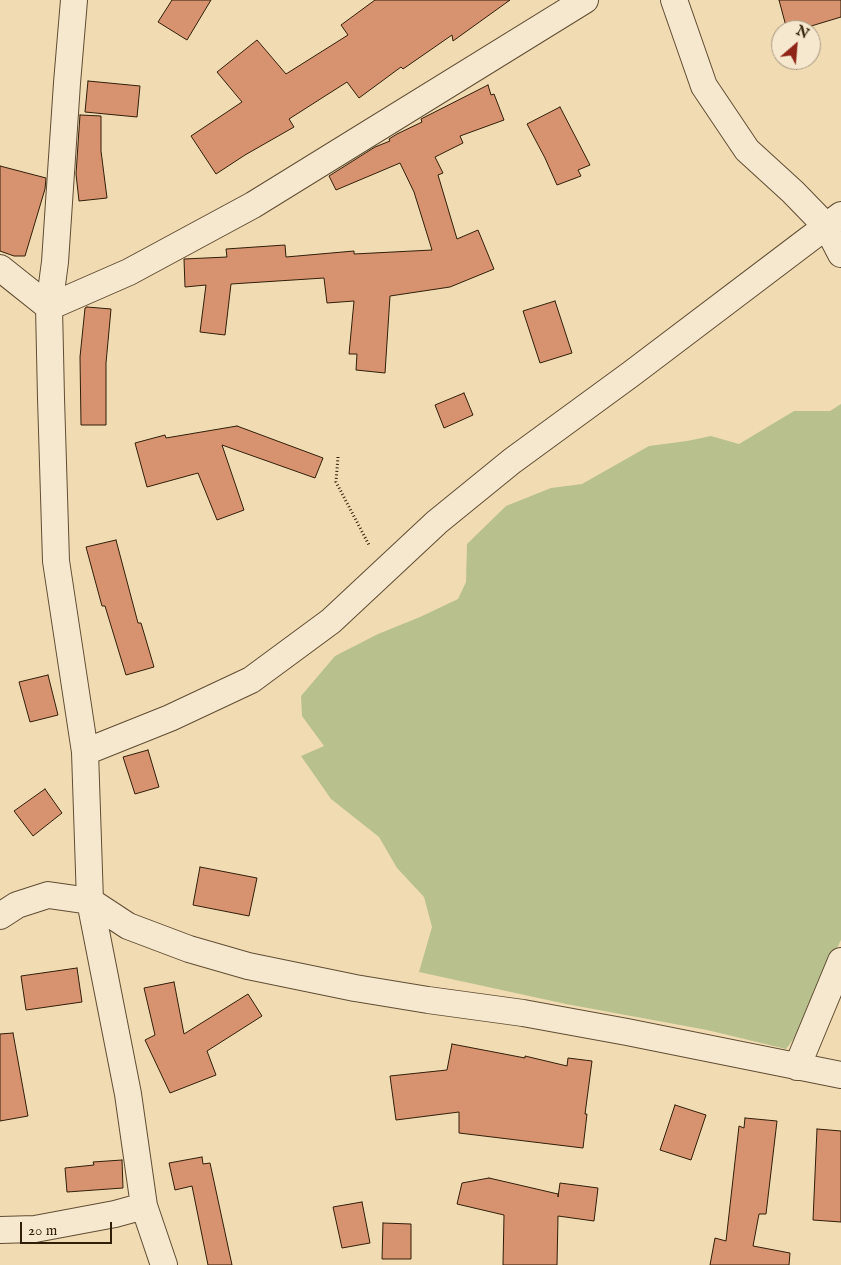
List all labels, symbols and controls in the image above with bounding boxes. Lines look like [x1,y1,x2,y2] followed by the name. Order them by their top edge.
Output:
[771,20,821,70] north arrow
[793,22,812,43] text: N
[22,1212,115,1244] scale bar
[28,1221,57,1240] text: 20 m

